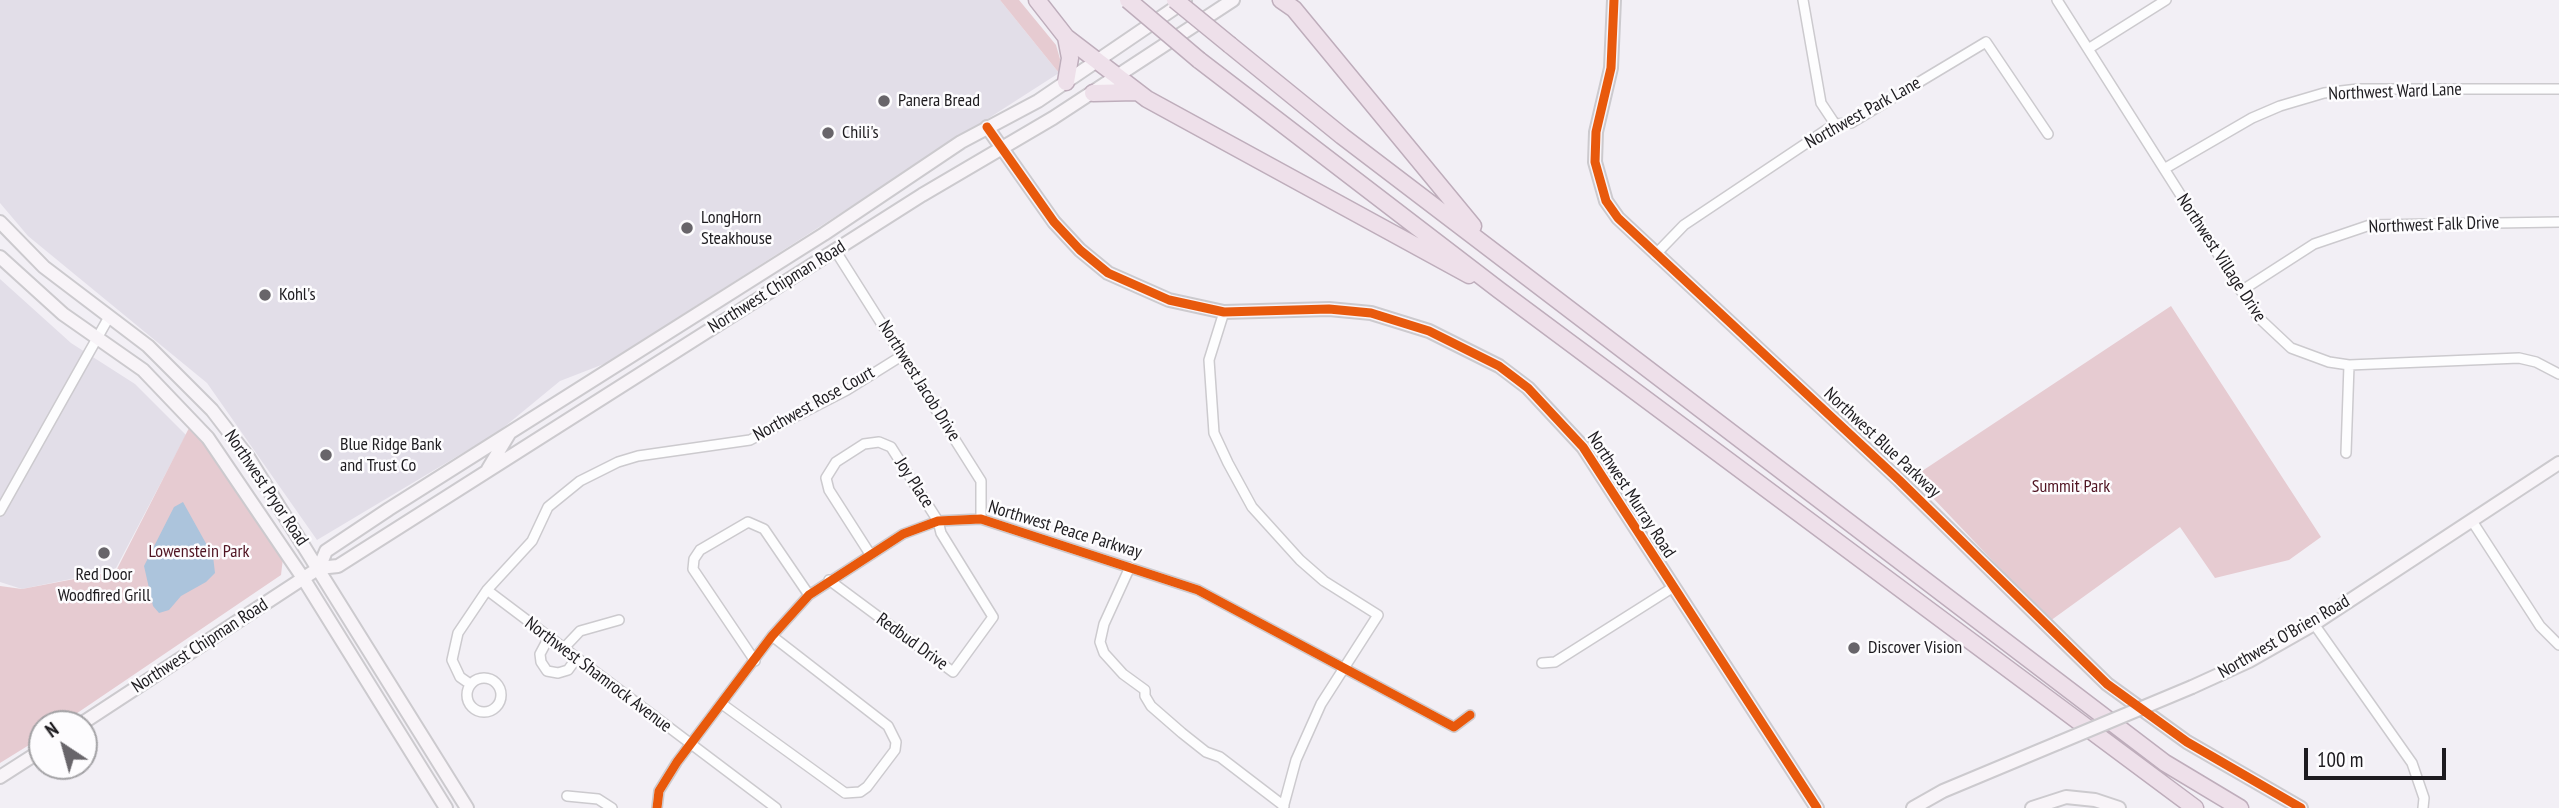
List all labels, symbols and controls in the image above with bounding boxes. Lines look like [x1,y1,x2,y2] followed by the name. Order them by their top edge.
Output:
[1801,72,1925,154] street label: Northwest Park Lane
[2328,79,2462,105] street label: Northwest Ward Lane
[898,90,980,112] place label: Panera Bread
[876,93,892,109] marker: Panera Bread
[842,122,879,144] place label: Chili's
[820,125,836,141] marker: Chili's
[2172,190,2270,326] street label: Northwest Village Drive
[701,207,772,249] place label: LongHorn Steakhouse
[2368,212,2500,238] street label: Northwest Falk Drive
[679,220,695,236] marker: LongHorn Steakhouse
[704,236,850,338] street label: Northwest Chipman Road
[279,284,315,306] place label: Kohl's
[257,287,273,303] marker: Kohl's
[873,317,965,445] street label: Northwest Jacob Drive
[750,362,878,446] street label: Northwest Rose Court
[1819,383,1945,503] street label: Northwest Blue Parkway
[219,426,313,550] street label: Northwest Pryor Road
[1582,428,1680,562] street label: Northwest Murray Road
[340,434,442,476] place label: Blue Ridge Bank and Trust Co
[318,447,334,463] marker: Blue Ridge Bank and Trust Co
[890,454,938,512] street label: Joy Place
[2032,476,2110,498] park label: Summit Park
[986,496,1144,564] street label: Northwest Peace Parkway
[149,541,249,563] park label: Lowenstein Park
[96,545,112,561] marker: Red Door Woodfired Grill
[58,564,150,606] place label: Red Door Woodfired Grill
[2214,591,2354,683] street label: Northwest O'Brien Road
[128,594,272,698] street label: Northwest Chipman Road
[872,609,952,675] street label: Redbud Drive
[520,613,676,737] street label: Northwest Shamrock Avenue
[1868,637,1962,659] place label: Discover Vision
[1846,640,1862,656] marker: Discover Vision
[28,710,98,780] north arrow
[41,717,63,742] text: N
[2307,734,2449,778] scale bar
[2317,746,2363,773] text: 100 m

